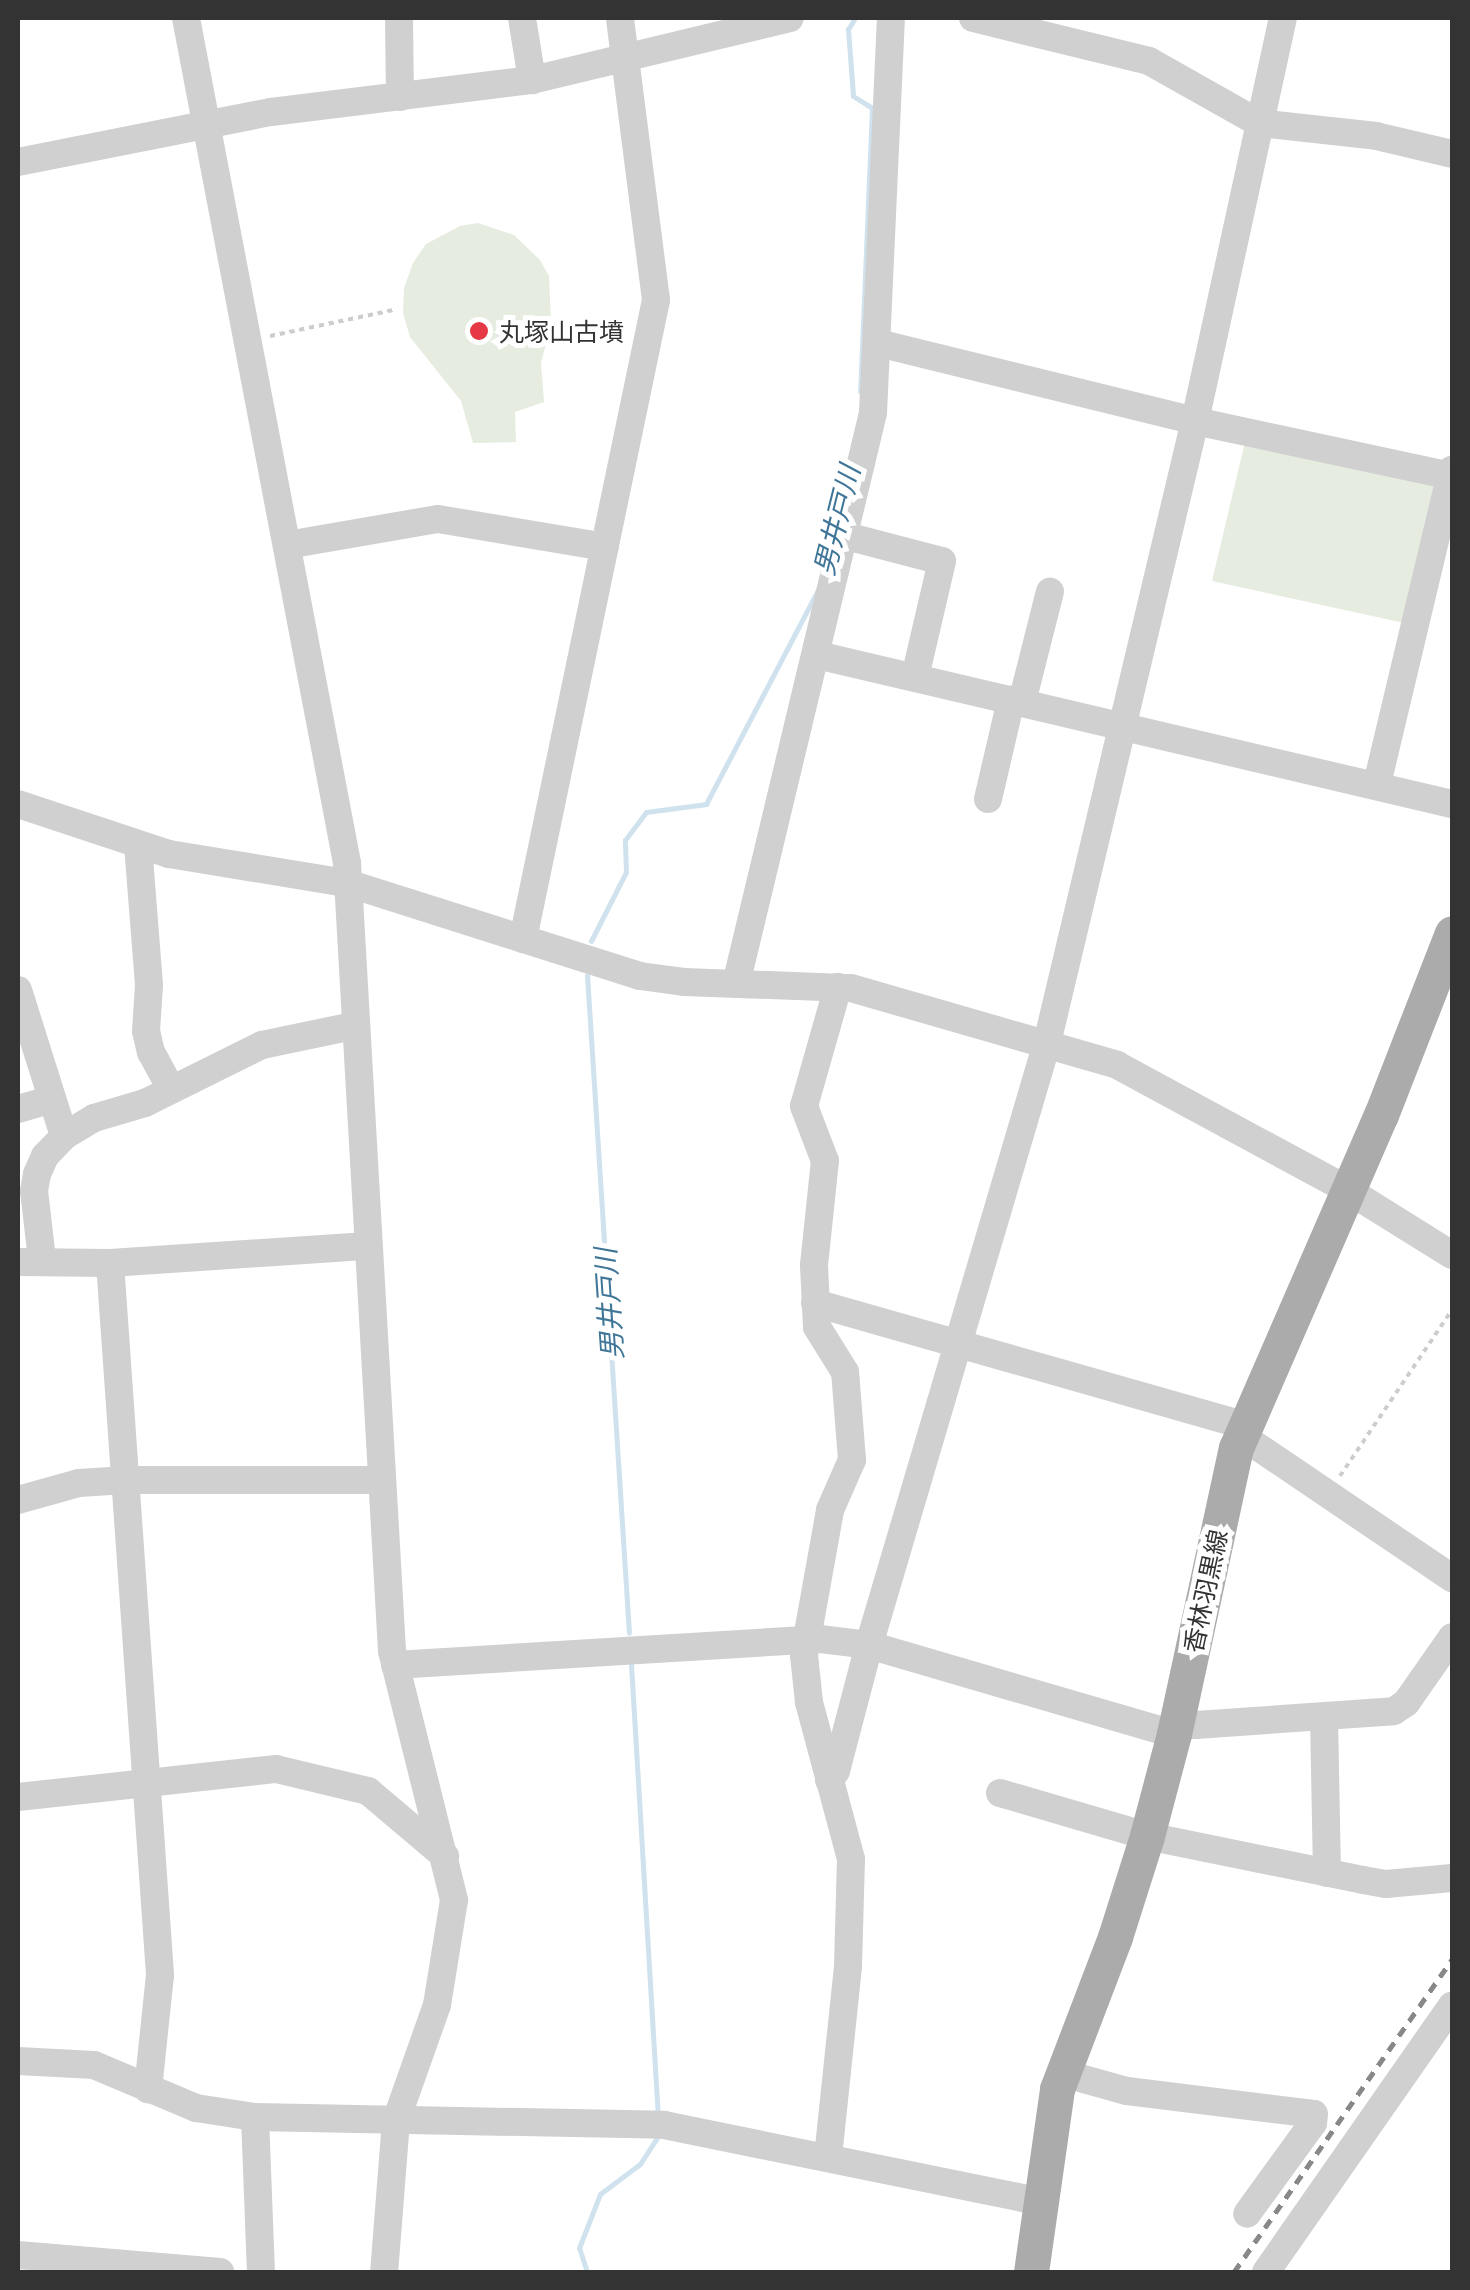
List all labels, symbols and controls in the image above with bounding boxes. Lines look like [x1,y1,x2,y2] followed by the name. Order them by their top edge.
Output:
[499,316,624,346] place label: 丸塚山古墳
[468,320,490,342] marker: 丸塚山古墳
[806,462,866,578] water label: 男井戸川
[587,1247,629,1361] water label: 男井戸川
[1177,1527,1233,1655] street label: 香林羽黒線

